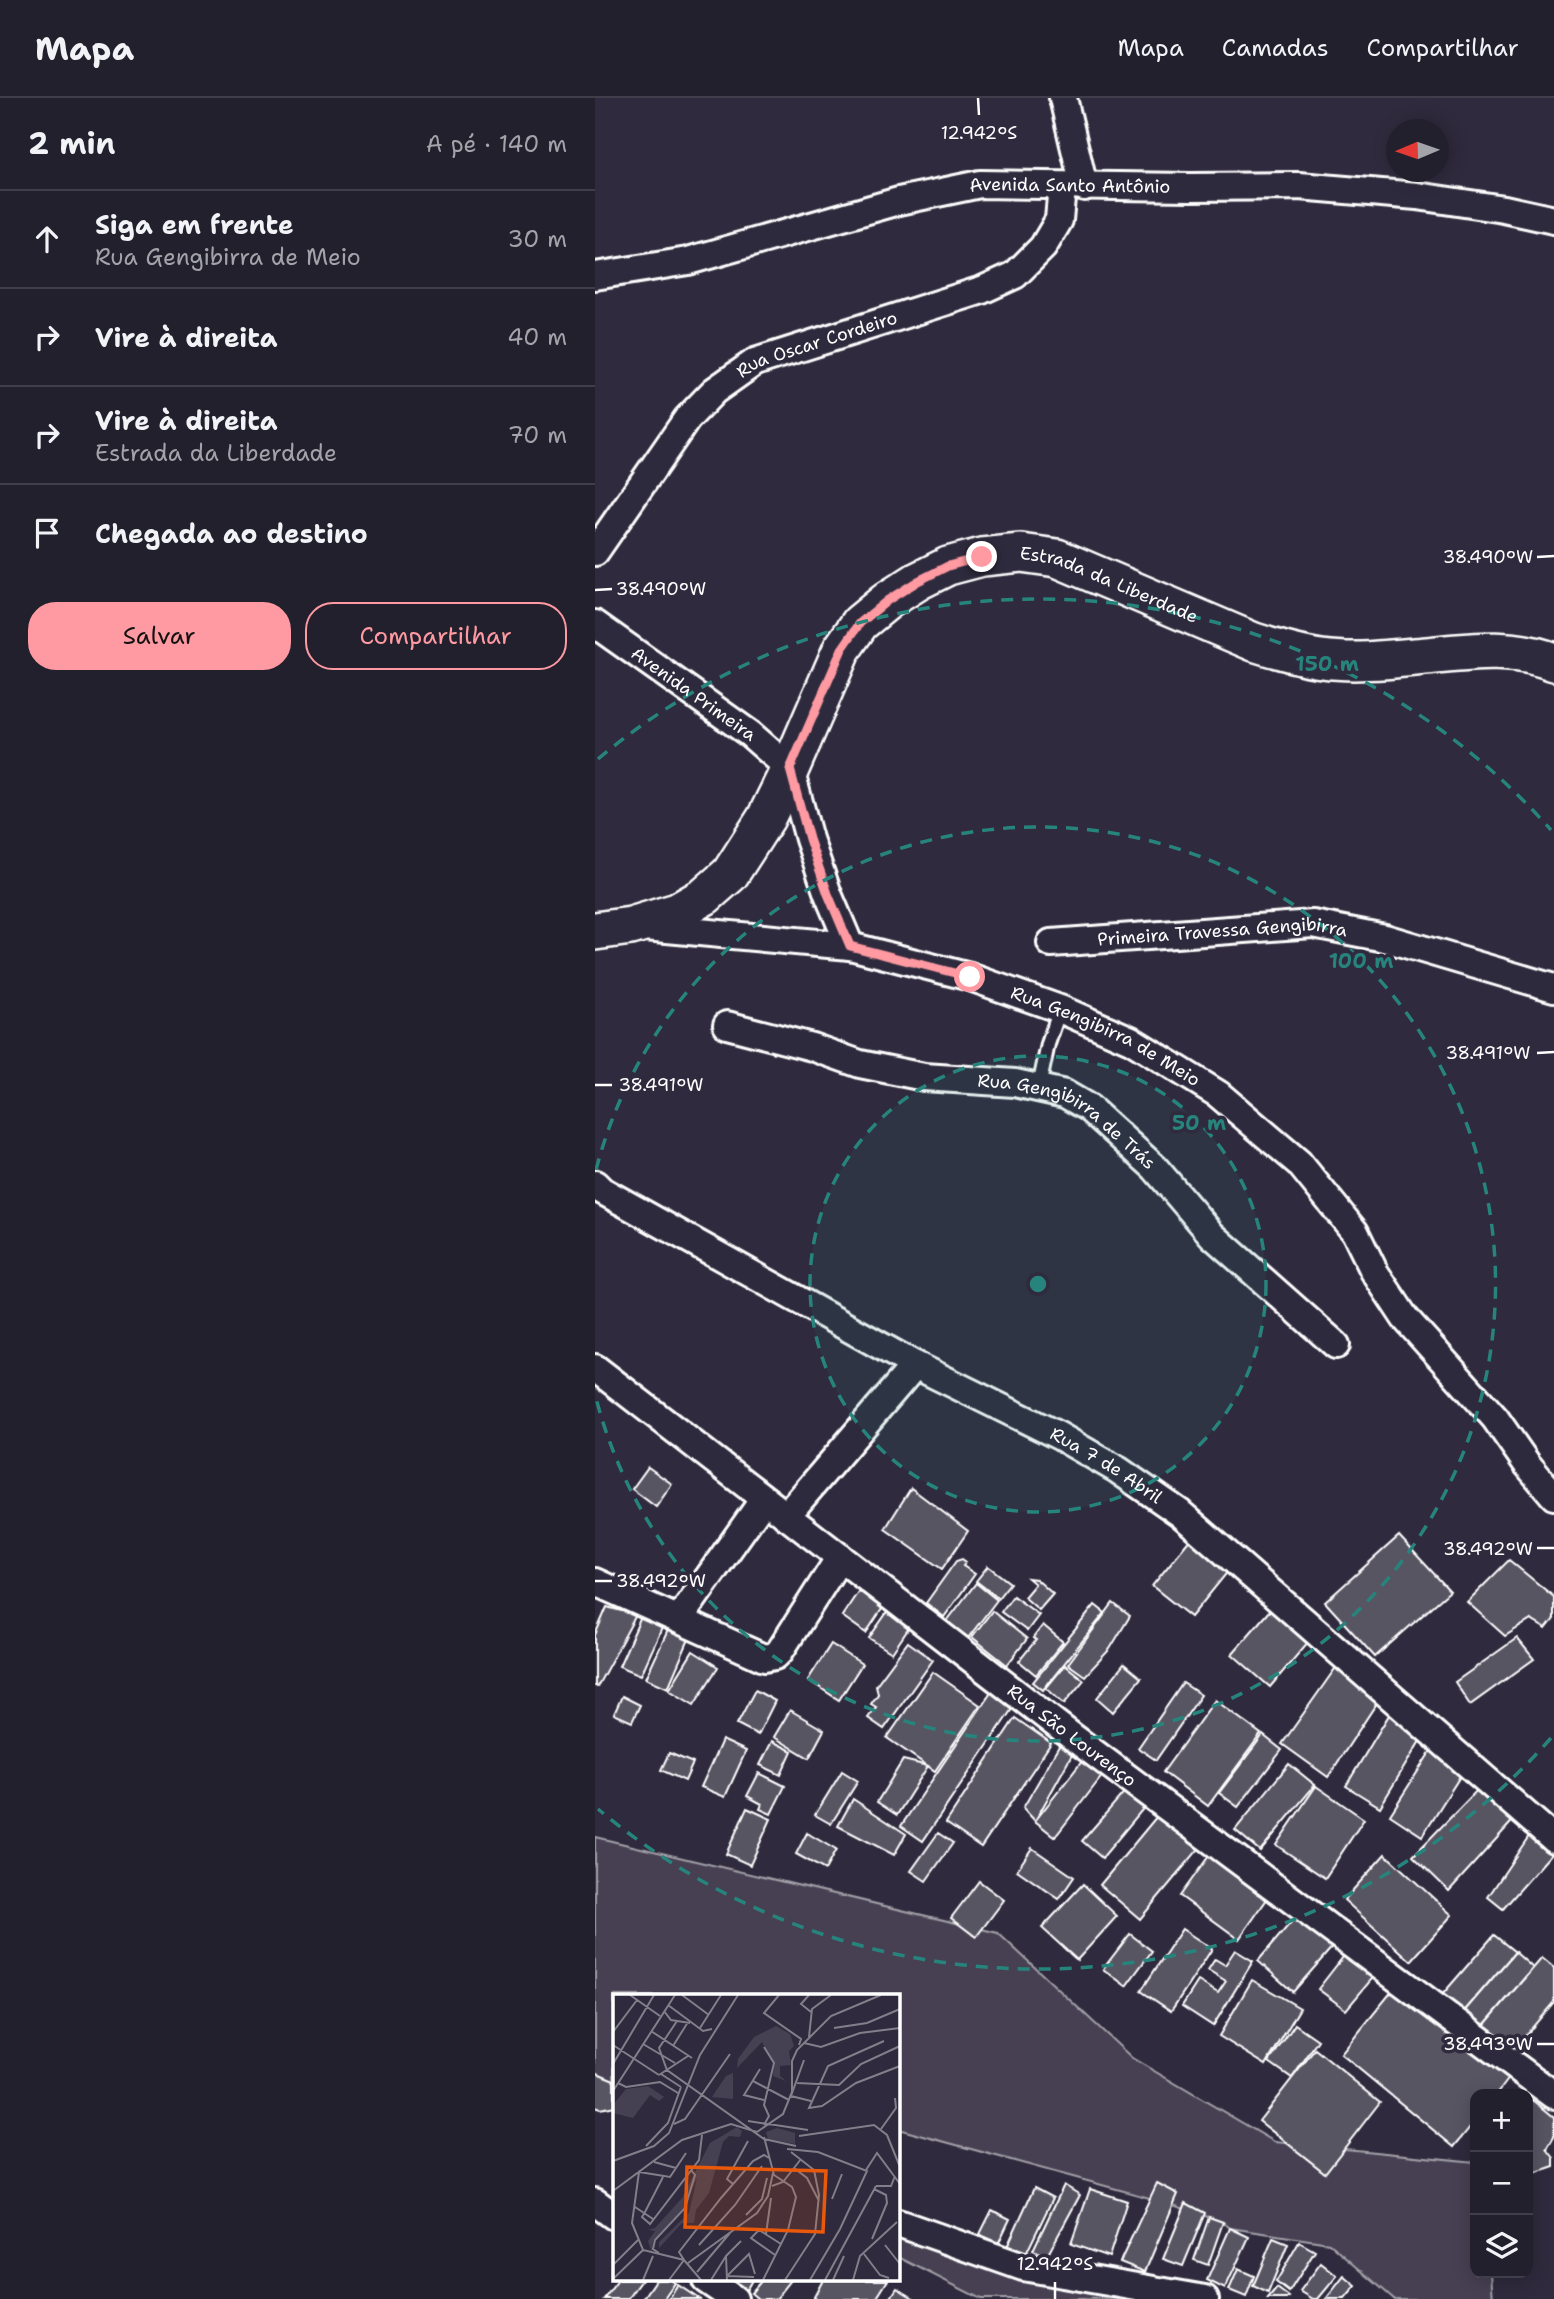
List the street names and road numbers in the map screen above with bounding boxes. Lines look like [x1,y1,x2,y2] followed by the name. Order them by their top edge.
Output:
[967,172,1170,199] street label: Avenida Santo Antônio
[732,306,900,384] street label: Rua Oscar Cordeiro
[1018,541,1202,629] street label: Estrada da Liberdade
[626,641,761,747] street label: Avenida Primeira
[1097,912,1349,952] street label: Primeira Travessa Gengibirra
[1008,980,1205,1092] street label: Rua Gengibirra de Meio
[977,1069,1161,1175] street label: Rua Gengibirra de Trás
[1046,1422,1167,1509] street label: Rua 7 de Abril
[1002,1679,1141,1792] street label: Rua São Lourenço

